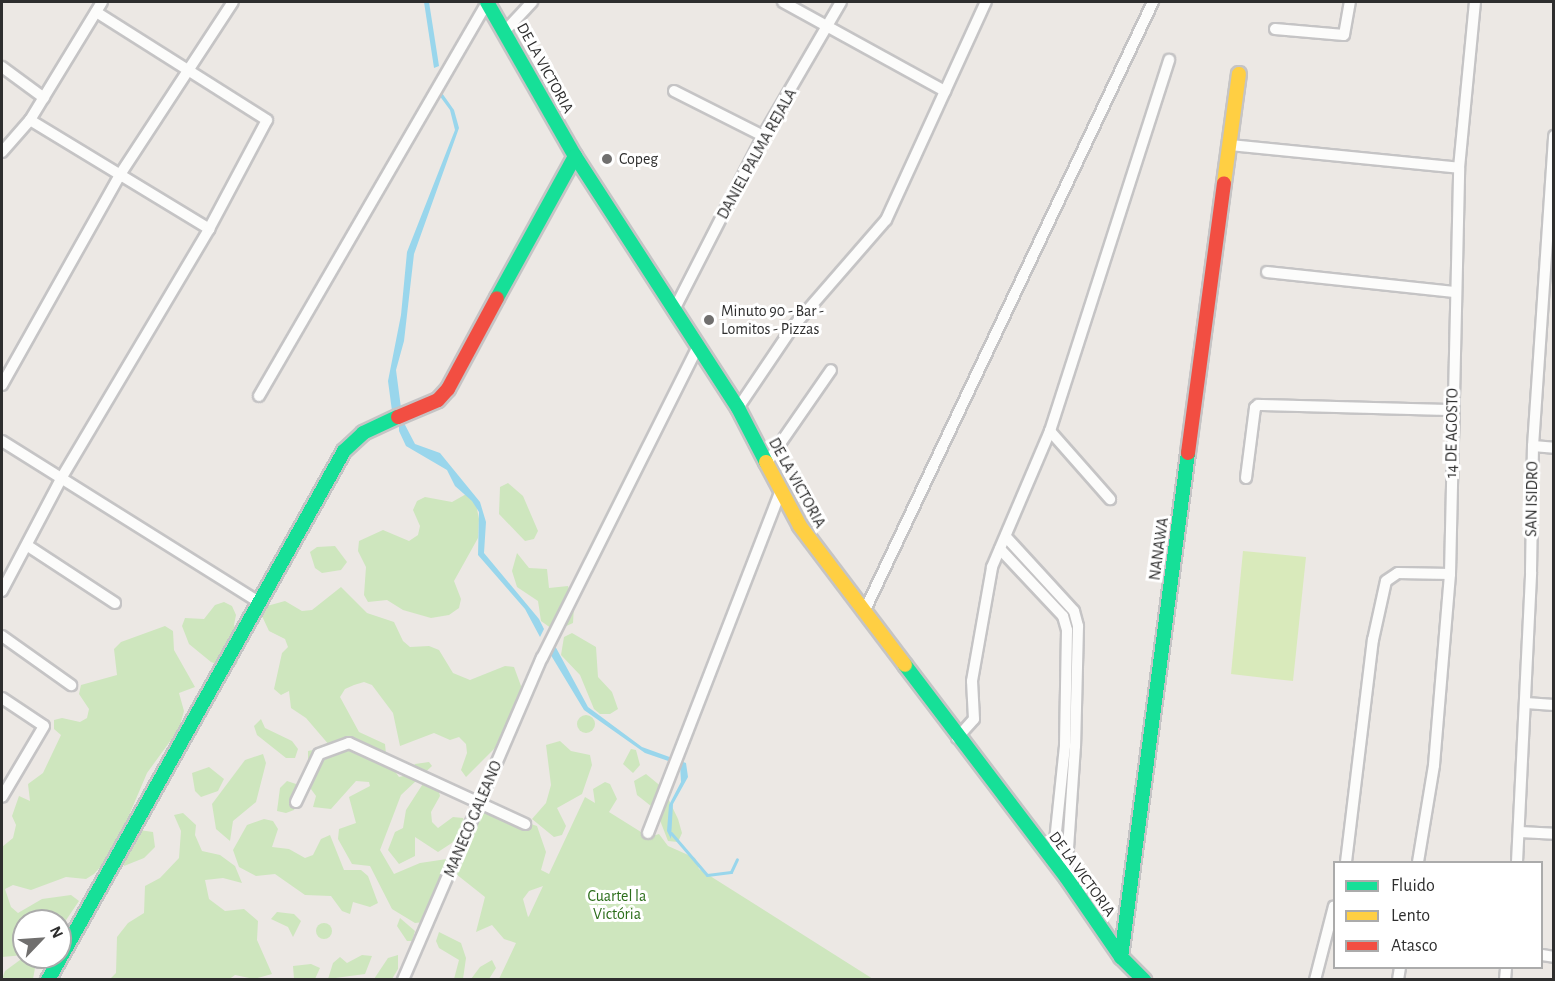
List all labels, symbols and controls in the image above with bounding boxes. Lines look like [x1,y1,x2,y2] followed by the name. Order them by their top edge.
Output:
[512,19,578,117] street label: DE LA VICTORIA
[713,85,801,223] street label: DANIEL PALMA REJALA
[619,149,658,169] place label: Copeg
[600,152,614,166] marker: Copeg
[721,301,824,339] place label: Minuto 90 - Bar - Lomitos - Pizzas
[702,313,716,327] marker: Minuto 90 - Bar - Lomitos - Pizzas
[1442,388,1462,478] street label: 14 DE AGOSTO
[764,434,830,532] street label: DE LA VICTORIA
[1522,461,1542,537] street label: SAN ISIDRO
[1145,516,1173,582] street label: NANAWA
[440,758,506,880] street label: MANECO GALEANO
[1045,828,1119,920] street label: DE LA VICTORIA
[1333,861,1543,969] legend
[1391,877,1435,895] text: Fluido
[588,886,646,924] park label: Cuartel la Victória
[1391,907,1430,925] text: Lento
[12,909,72,969] north arrow
[47,924,66,941] text: N
[1391,937,1438,955] text: Atasco

